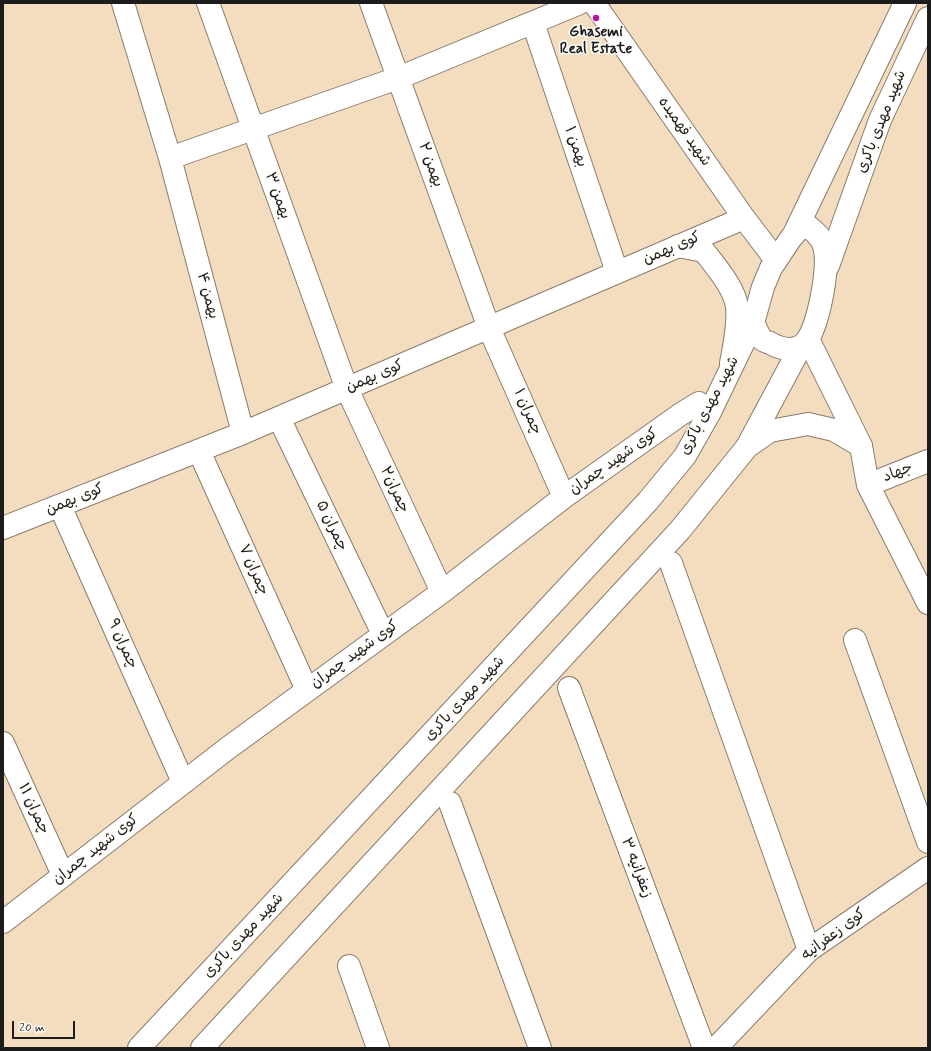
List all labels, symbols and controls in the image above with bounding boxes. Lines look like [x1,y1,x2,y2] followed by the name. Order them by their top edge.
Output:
[591,13,601,23] marker: Ghasemi Real Estate
[560,24,632,59] place label: Ghasemi Real Estate
[853,68,911,176] street label: شهید مهدی باکری
[654,94,714,170] street label: شهید فهمیده
[560,124,590,170] street label: بهمن ۱
[414,140,446,190] street label: بهمن ۲
[260,170,294,222] street label: بهمن ۳
[640,229,704,269] street label: کوی بهمن
[192,271,222,321] street label: بهمن ۴
[676,354,744,458] street label: شهید مهدی باکری
[343,357,407,397] street label: کوی بهمن
[509,386,545,438] street label: چمران ۱
[566,425,662,499] street label: کوی شهید چمران
[880,459,916,487] street label: جهاد
[375,464,413,516] street label: چمران۲
[43,480,107,520] street label: کوی بهمن
[311,498,351,554] street label: چمران ۵
[234,542,272,598] street label: چمران ۷
[103,616,141,672] street label: چمران ۹
[308,617,402,693] street label: کوی شهید چمران
[421,653,509,745] street label: شهید مهدی باکری
[13,781,53,837] street label: چمران ۱۱
[49,811,143,889] street label: کوی شهید چمران
[616,835,656,901] street label: زعفرانیه ۳
[200,890,288,982] street label: شهید مهدی باکری
[798,905,870,965] street label: کوی زعفرانیه
[14,1013,77,1039] scale bar
[19,1020,45,1036] text: 20 m

